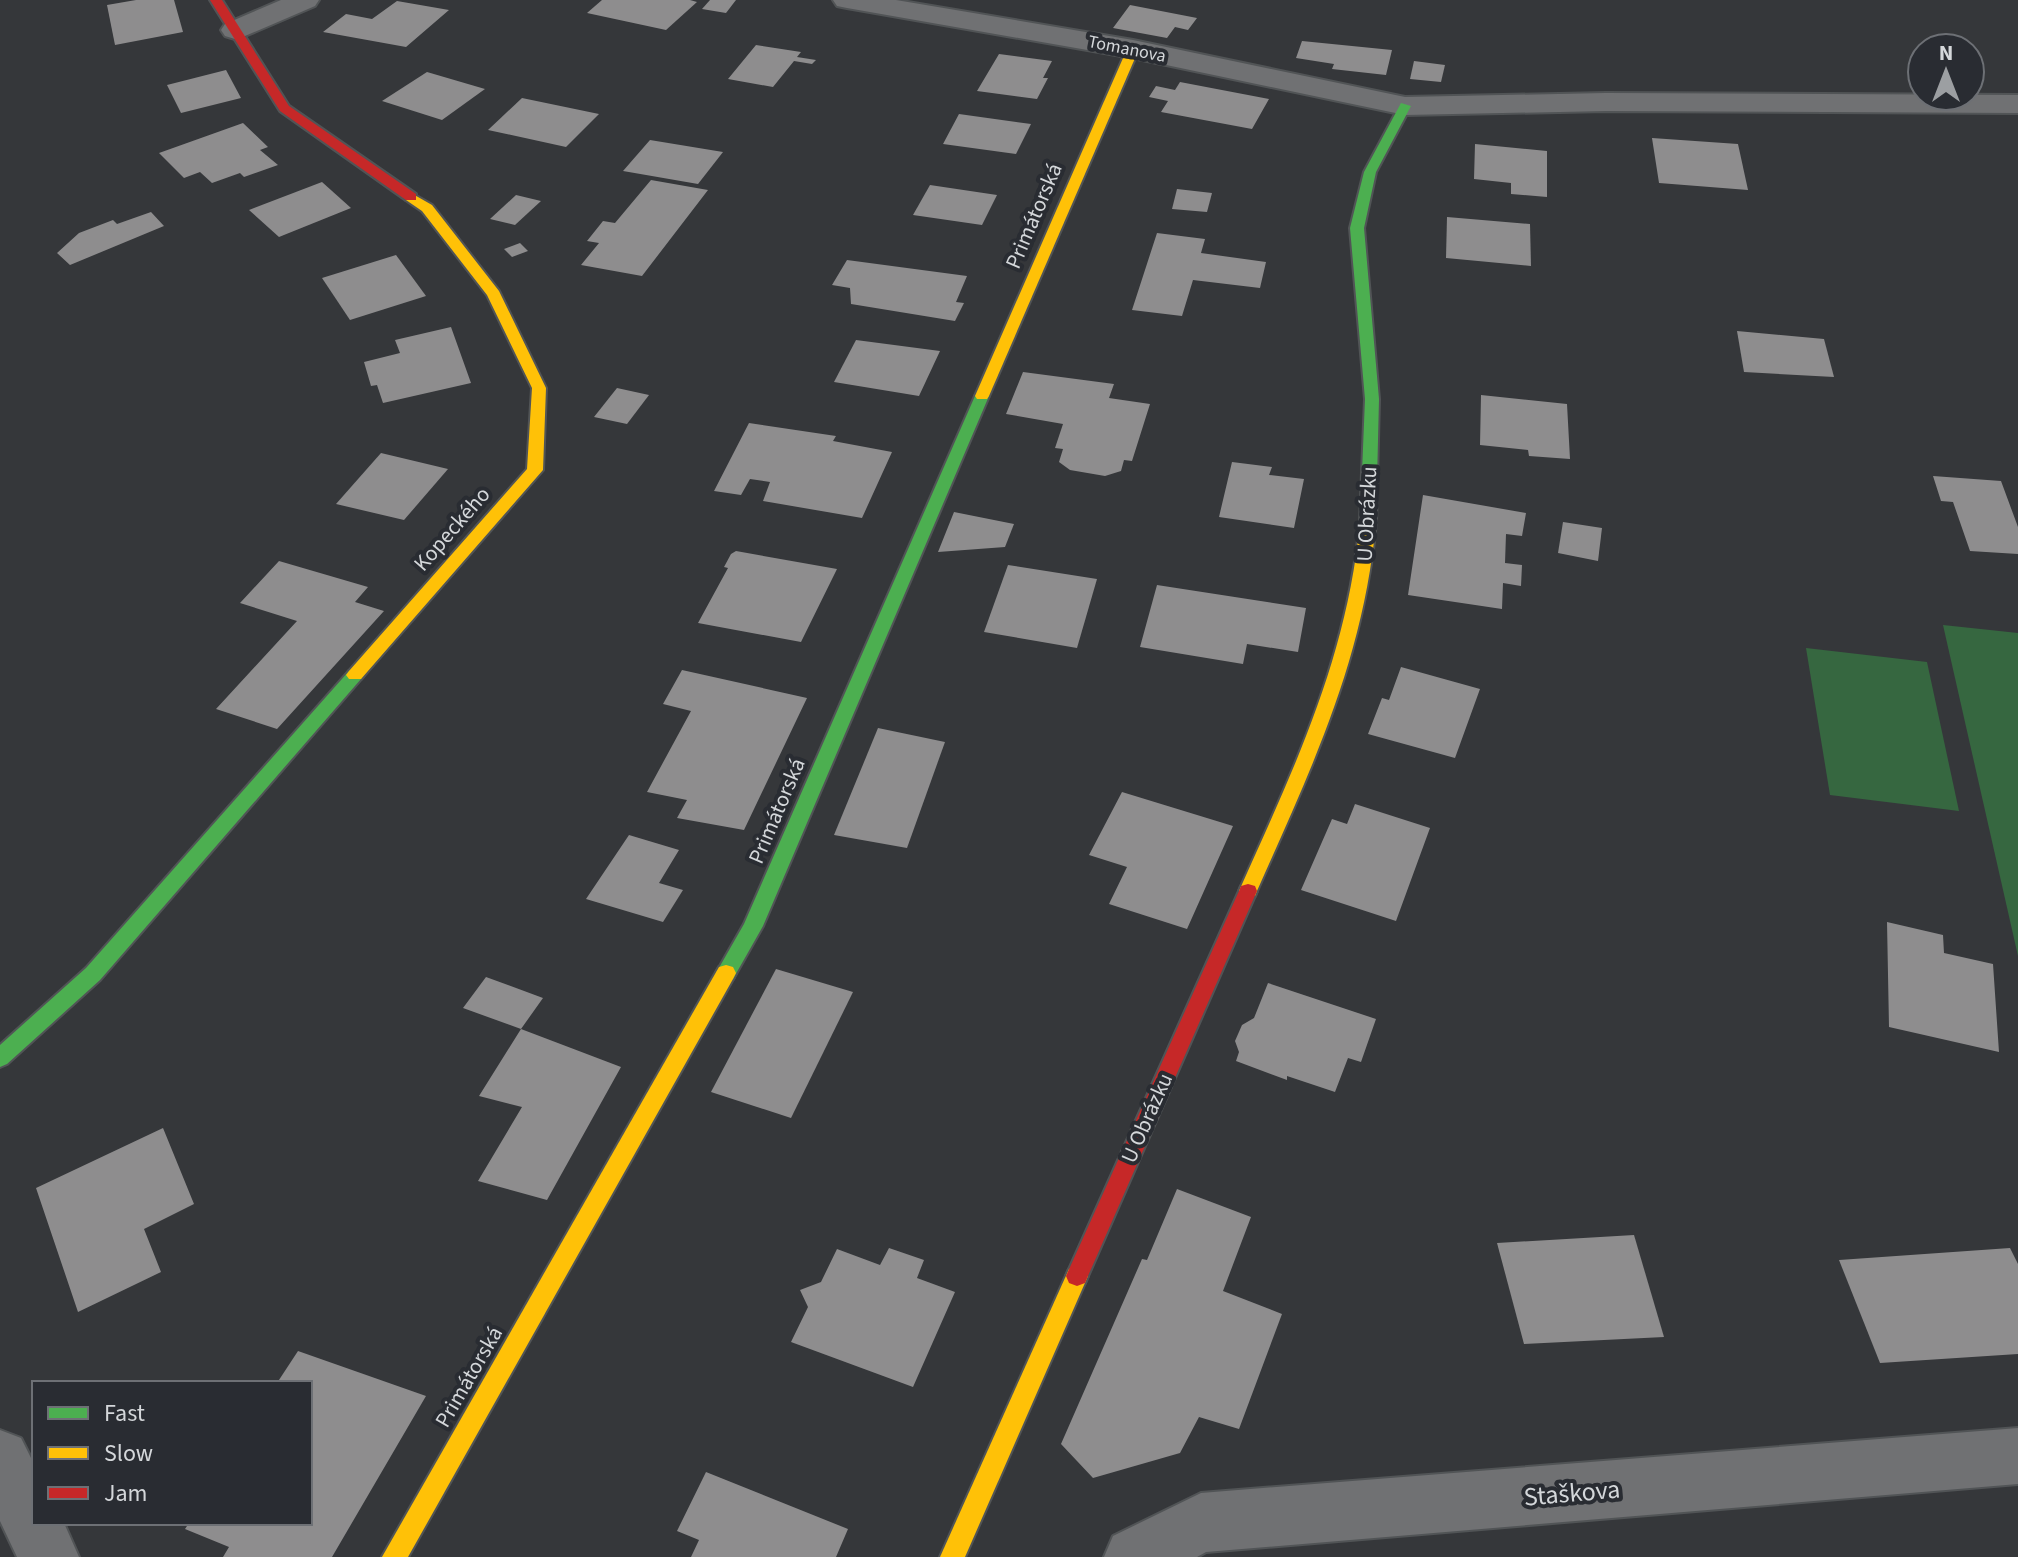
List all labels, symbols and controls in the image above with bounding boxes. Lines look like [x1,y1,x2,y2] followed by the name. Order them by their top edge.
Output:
[1086,29,1168,69] street label: Tomanova
[1906,32,1986,112] north arrow
[1939,37,1953,69] text: N
[997,158,1071,274] street label: Primátorská
[1349,465,1385,563] street label: U Obrázku
[406,480,498,578] street label: Kopeckého
[740,753,814,869] street label: Primátorská
[1113,1068,1181,1168] street label: U Obrázku
[427,1320,511,1434] street label: Primátorská
[32,1381,312,1525] legend
[104,1396,145,1431] text: Fast
[104,1436,153,1471] text: Slow
[1522,1470,1622,1516] street label: Staškova
[104,1476,148,1511] text: Jam

